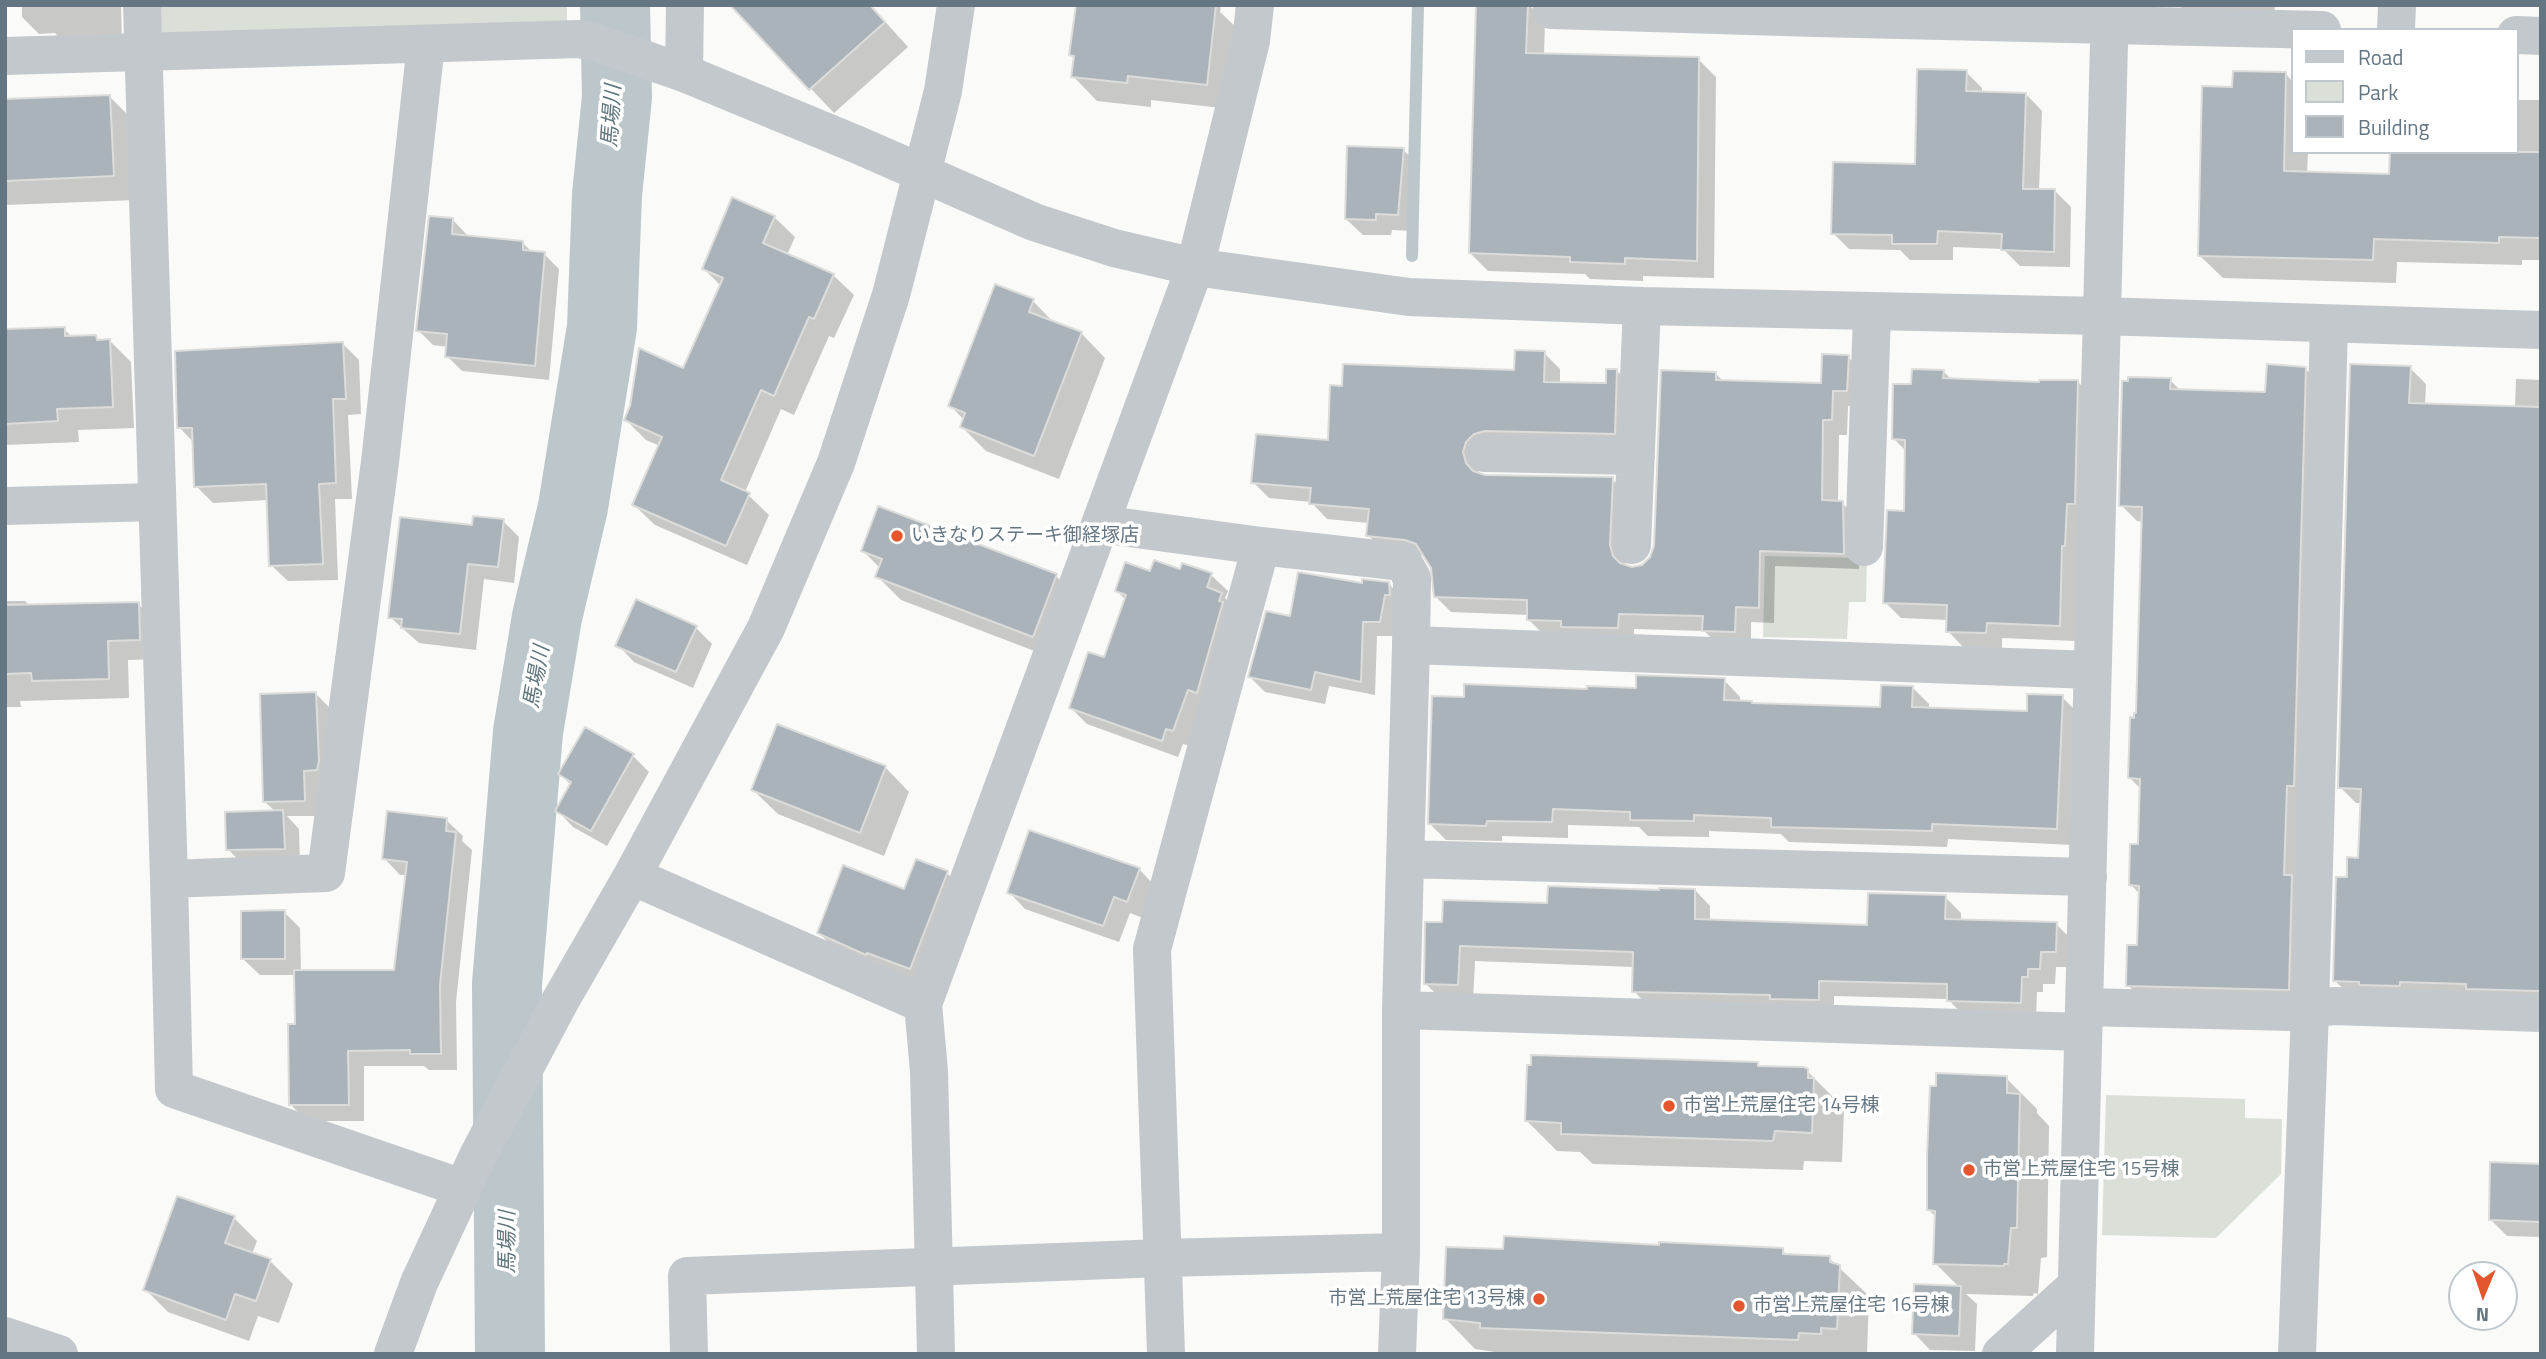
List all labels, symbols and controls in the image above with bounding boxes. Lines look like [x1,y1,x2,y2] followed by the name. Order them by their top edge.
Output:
[2290,28,2518,154] legend
[2358,41,2403,73] text: Road
[2358,76,2398,108] text: Park
[598,84,628,148] water label: 馬場川
[2358,111,2429,143] text: Building
[911,525,1139,547] place label: いきなりステーキ御経塚店
[889,528,905,544] marker: いきなりステーキ御経塚店
[520,644,556,710] water label: 馬場川
[1683,1095,1879,1117] place label: 市営上荒屋住宅 14号棟
[1661,1098,1677,1114] marker: 市営上荒屋住宅 14号棟
[1983,1159,2179,1181] place label: 市営上荒屋住宅 15号棟
[1961,1162,1977,1178] marker: 市営上荒屋住宅 15号棟
[496,1211,522,1273] water label: 馬場川
[2448,1261,2518,1331] north arrow
[1329,1288,1525,1310] place label: 市営上荒屋住宅 13号棟
[1531,1291,1547,1307] marker: 市営上荒屋住宅 13号棟
[1753,1295,1949,1317] place label: 市営上荒屋住宅 16号棟
[1731,1298,1747,1314] marker: 市営上荒屋住宅 16号棟
[2475,1301,2489,1330] text: N

